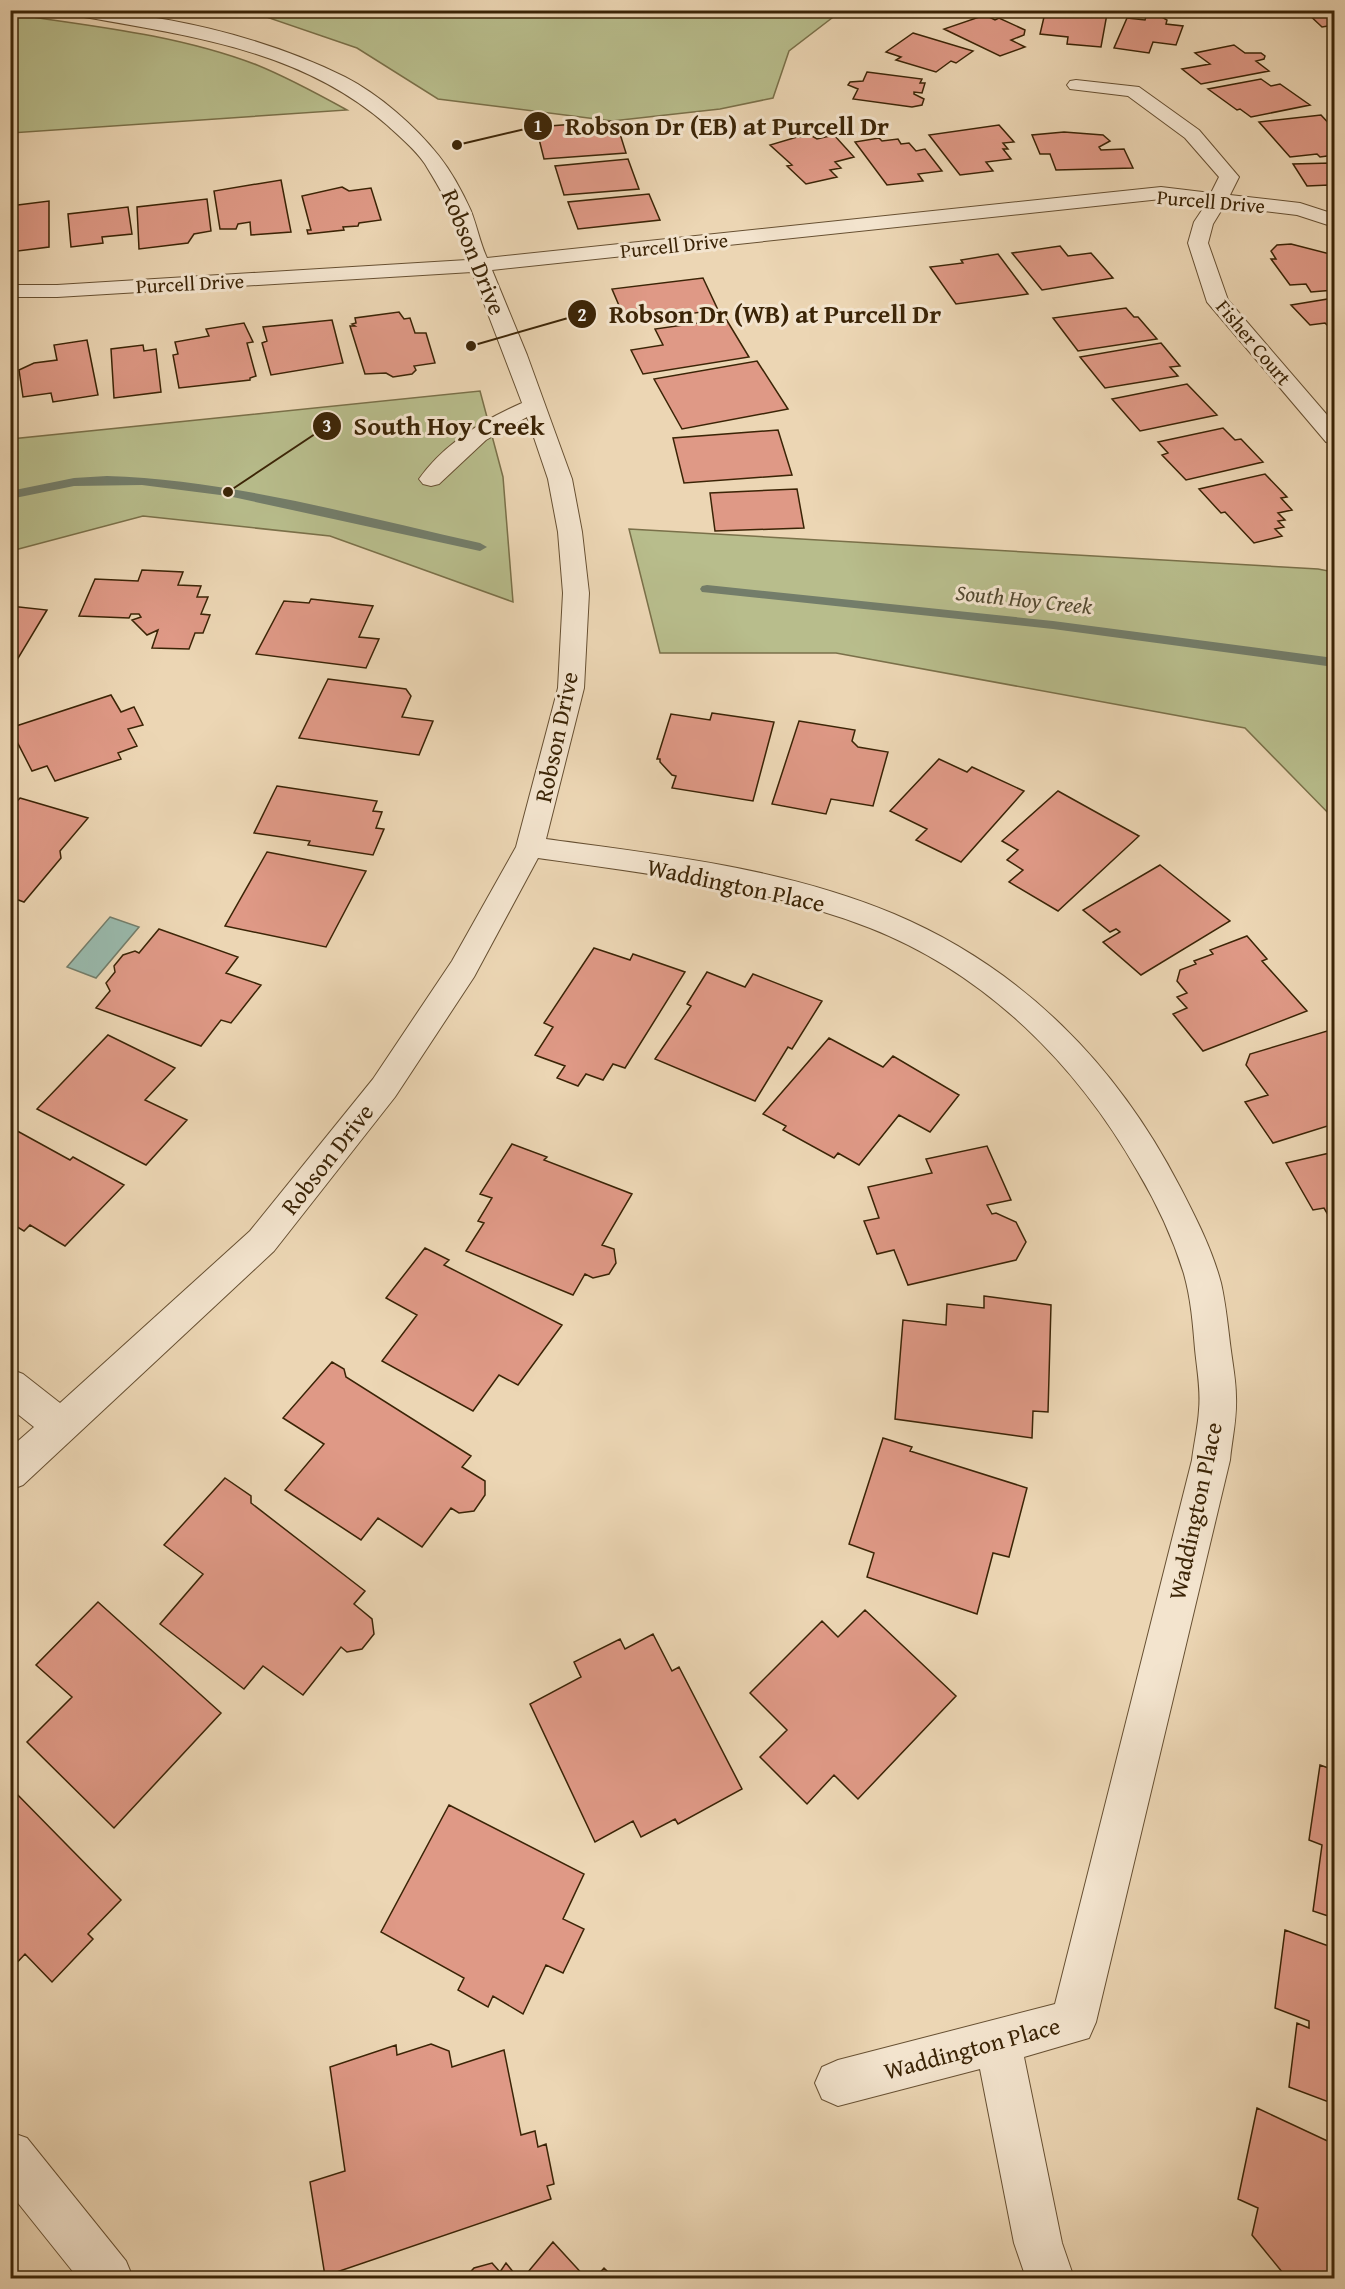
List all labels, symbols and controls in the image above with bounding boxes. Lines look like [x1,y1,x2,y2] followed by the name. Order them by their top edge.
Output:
[523,104,901,148] callout: Robson Dr (EB) at Purcell Dr
[565,106,889,145] text: Robson Dr (EB) at Purcell Dr
[533,112,543,139] text: 1
[1156,182,1266,220] street label: Purcell Drive
[433,184,515,320] street label: Robson Drive
[619,225,729,265] street label: Purcell Drive
[135,266,245,300] street label: Purcell Drive
[567,292,953,336] callout: Robson Dr (WB) at Purcell Dr
[1210,293,1298,391] street label: Fisher Court
[609,294,941,333] text: Robson Dr (WB) at Purcell Dr
[577,301,587,328] text: 2
[312,404,556,448] callout: South Hoy Creek
[354,406,545,445] text: South Hoy Creek
[322,412,332,439] text: 3
[954,576,1095,622] water label: South Hoy Creek
[525,668,587,806] street label: Robson Drive
[644,849,828,921] street label: Waddington Place
[272,1096,382,1222] street label: Robson Drive
[1159,1419,1231,1603] street label: Waddington Place
[880,2008,1064,2088] street label: Waddington Place

